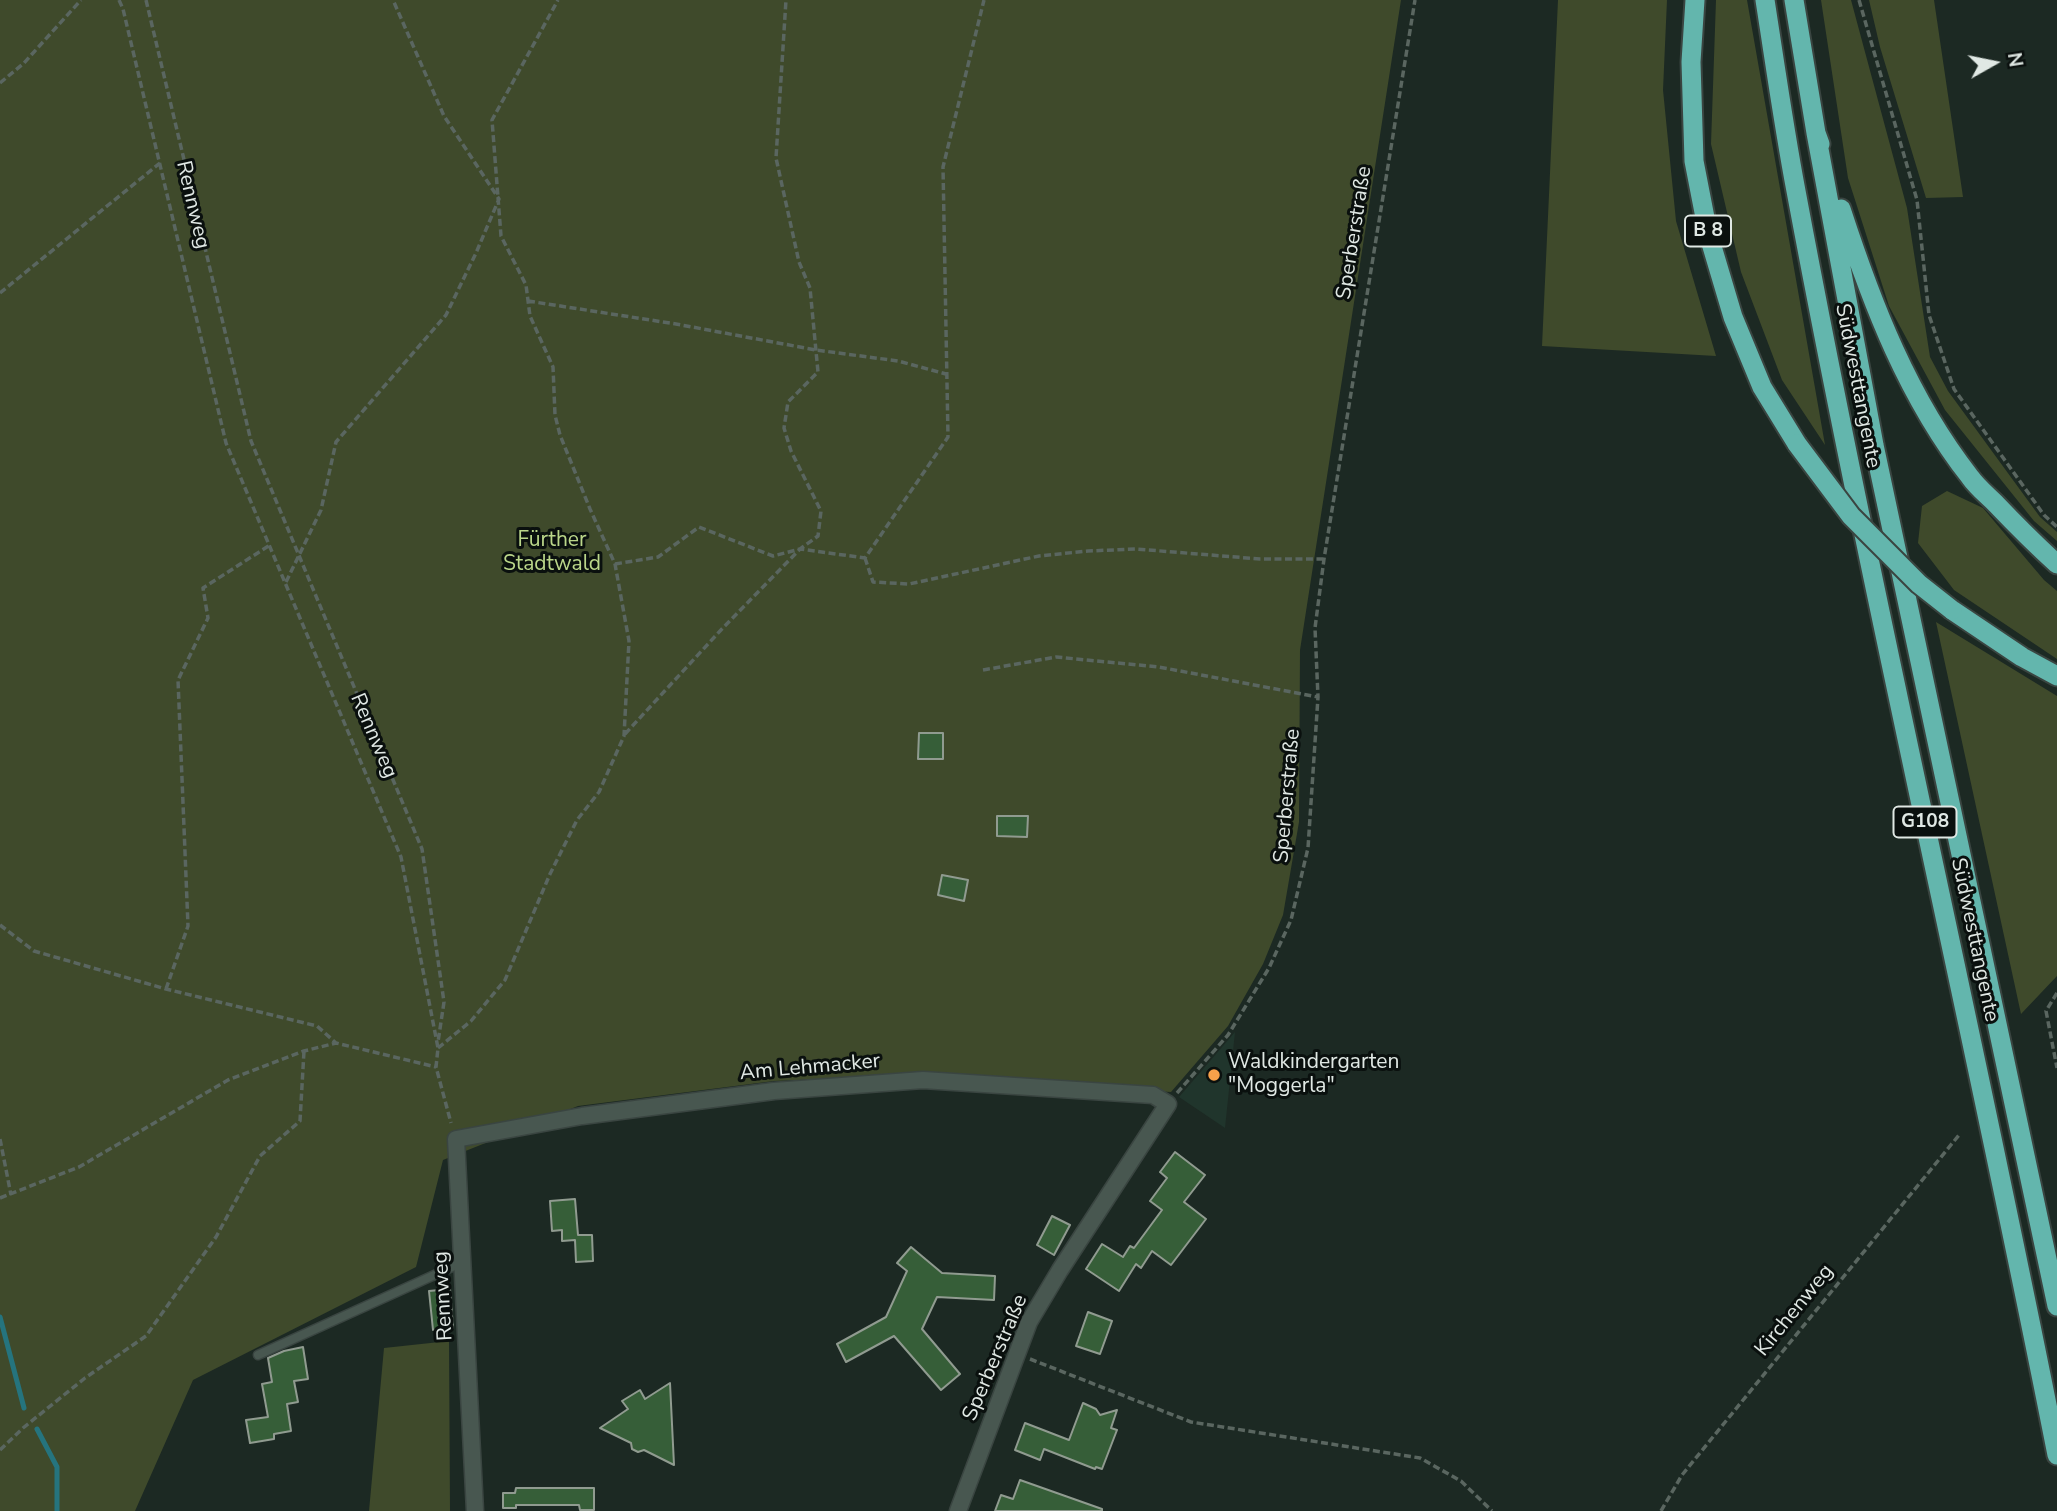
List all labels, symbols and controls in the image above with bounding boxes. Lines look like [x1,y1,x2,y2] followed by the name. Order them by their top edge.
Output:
[1959,28,2029,98] north arrow
[2001,51,2029,69] text: N
[170,158,214,252] street label: Rennweg
[1332,165,1378,301] street label: Sperberstraße
[1685,216,1731,246] road number: B 8
[1829,302,1885,470] street label: Südwesttangente
[503,528,601,578] park label: Fürther Stadtwald
[344,690,402,782] street label: Rennweg
[1270,728,1306,864] street label: Sperberstraße
[1894,806,1956,838] road number: G108
[1944,856,2004,1024] street label: Südwesttangente
[739,1049,881,1087] street label: Am Lehmacker
[1228,1050,1399,1100] place label: Waldkindergarten "Moggerla"
[1206,1067,1222,1083] marker: Waldkindergarten "Moggerla"
[429,1251,459,1341] street label: Rennweg
[1750,1260,1840,1362] street label: Kirchenweg
[958,1291,1034,1425] street label: Sperberstraße

